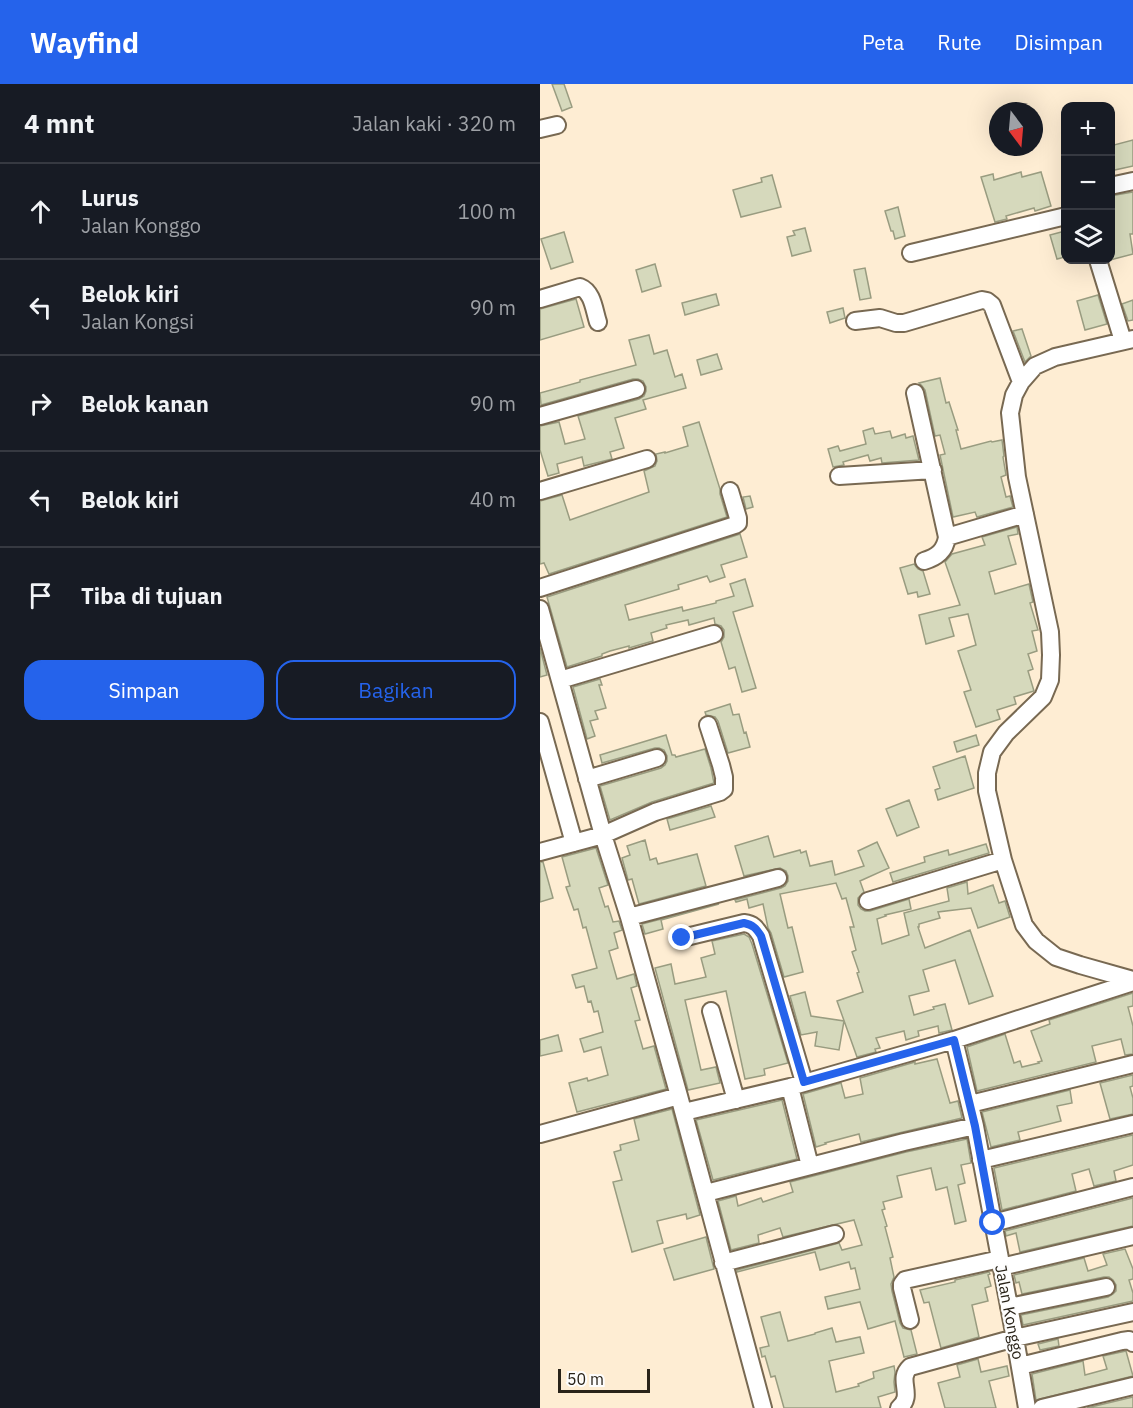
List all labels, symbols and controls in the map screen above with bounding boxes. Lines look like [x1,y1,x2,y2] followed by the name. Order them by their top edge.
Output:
[30,24,139,61] text: Wayfind
[862,28,904,56] text: Peta
[937,28,982,56] text: Rute
[1015,28,1103,56] text: Disimpan
[989,102,1043,156] north arrow
[1061,102,1115,264] map controls
[1061,102,1115,156] button: +
[24,106,94,140] text: 4 mnt
[352,110,516,137] text: Jalan kaki · 320 m
[1061,156,1115,210] button: −
[81,183,139,212] text: Lurus
[24,195,57,228] icon: ahead
[458,198,516,225] text: 100 m
[1061,210,1115,264] button: layers
[81,212,201,239] text: Jalan Konggo
[81,279,179,308] text: Belok kiri
[24,291,57,324] icon: left
[470,294,516,321] text: 90 m
[81,308,194,335] text: Jalan Kongsi
[24,387,57,420] icon: right
[81,389,209,418] text: Belok kanan
[470,390,516,417] text: 90 m
[24,483,57,516] icon: left
[81,485,179,514] text: Belok kiri
[470,486,516,513] text: 40 m
[24,579,57,612] icon: arrive
[81,581,223,610] text: Tiba di tujuan
[24,660,264,720] button: Simpan
[276,660,516,720] button: Bagikan
[668,924,694,950] route end
[979,1209,1005,1235] route start
[991,1263,1029,1361] street label: Jalan Konggo
[558,1366,650,1394] scale bar
[567,1369,604,1389] text: 50 m

